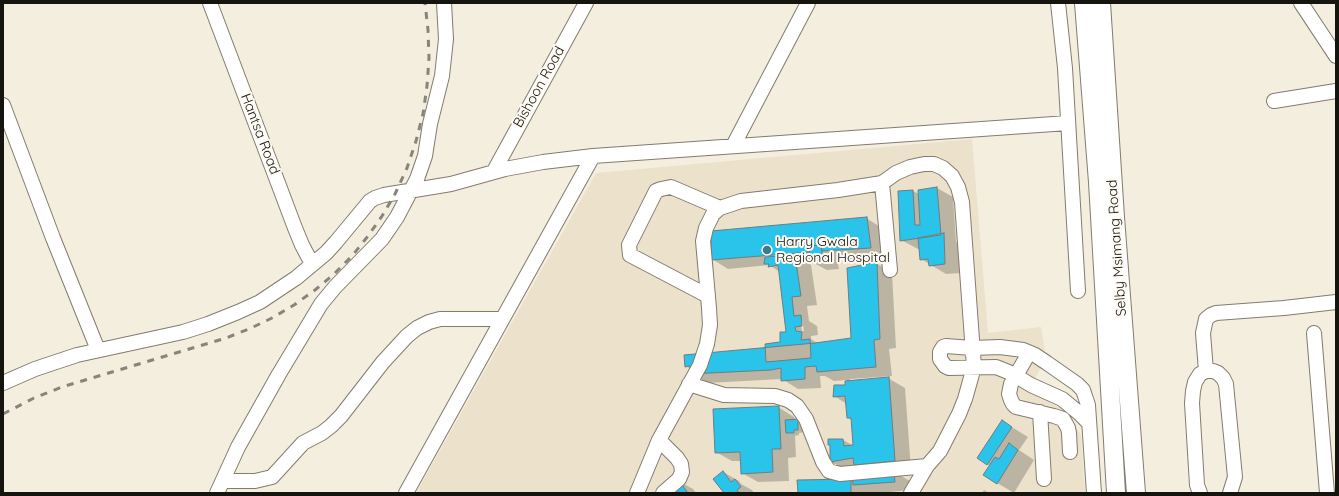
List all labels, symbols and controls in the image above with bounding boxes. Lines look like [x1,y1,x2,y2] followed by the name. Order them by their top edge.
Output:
[510,43,568,131] street label: Bishoon Road
[237,91,283,177] street label: Hantsa Road
[1104,179,1130,317] street label: Selby Msimang Road
[776,234,890,266] place label: Harry Gwala Regional Hospital
[761,244,773,256] marker: Harry Gwala Regional Hospital

